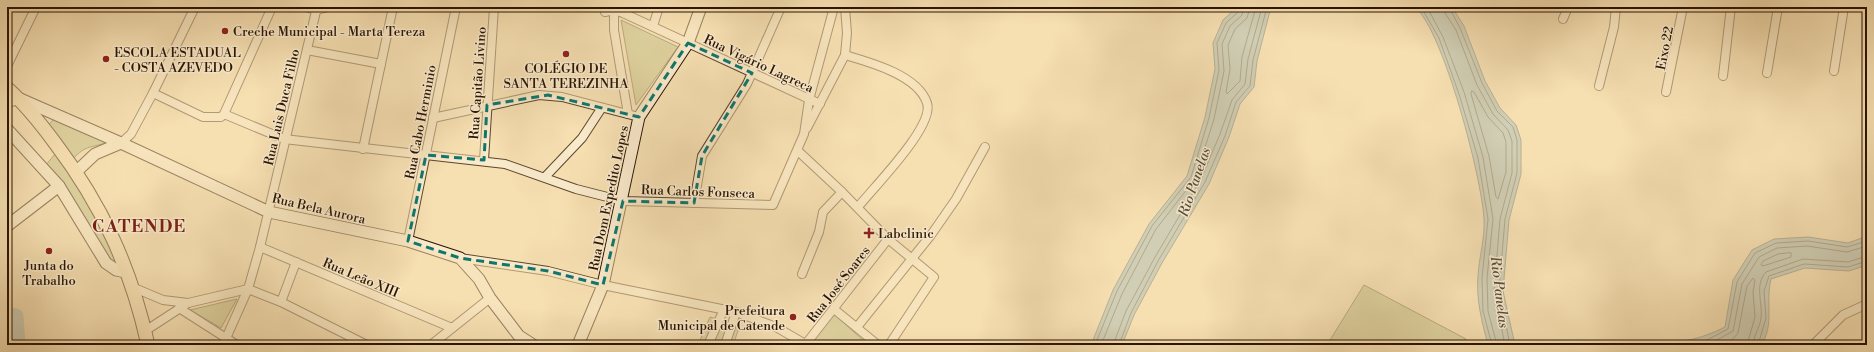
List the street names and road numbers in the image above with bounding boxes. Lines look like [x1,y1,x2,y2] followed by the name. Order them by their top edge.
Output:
[1653,25,1677,71] street label: Eixo 22
[466,26,490,140] street label: Rua Capitão Livino
[701,31,816,97] street label: Rua Vigário Lagreca
[261,47,303,167] street label: Rua Luis Duca Filho
[402,64,440,181] street label: Rua Cabo Herminio
[586,124,632,272] street label: Rua Dom Expedito Lopes
[641,182,756,202] street label: Rua Carlos Fonseca
[270,190,368,228] street label: Rua Bela Aurora
[804,243,874,326] street label: Rua José Soares
[320,255,401,301] street label: Rua Leão XIII

